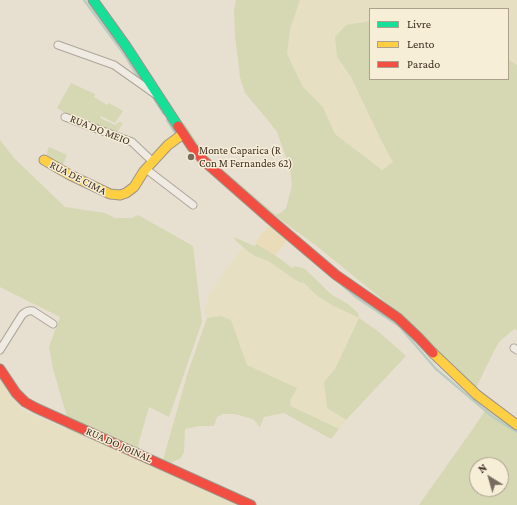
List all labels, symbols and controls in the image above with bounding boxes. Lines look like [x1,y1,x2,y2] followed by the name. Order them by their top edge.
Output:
[369,8,509,80] legend
[407,17,431,31] text: Livre
[407,37,435,51] text: Lento
[407,57,440,71] text: Parado
[68,112,132,148] street label: RUA DO MEIO
[199,144,292,170] place label: Monte Caparica (R Con M Fernandes 62)
[186,152,196,162] marker: Monte Caparica (R Con M Fernandes 62)
[47,158,109,198] street label: RUA DE CIMA
[84,425,154,465] street label: RUA DO JOINAL
[469,457,509,497] north arrow
[476,461,489,475] text: N

